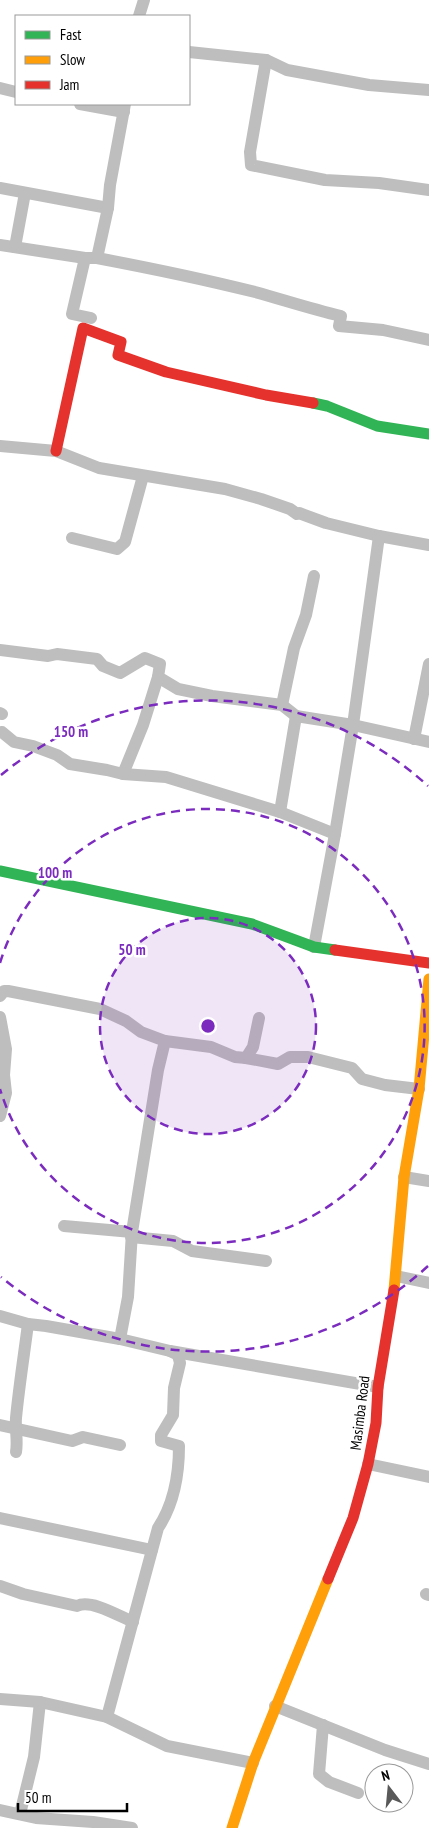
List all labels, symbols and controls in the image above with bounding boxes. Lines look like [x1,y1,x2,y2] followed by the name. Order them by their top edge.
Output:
[15,15,190,105] legend
[60,25,81,44] text: Fast
[60,50,85,69] text: Slow
[59,75,79,94] text: Jam
[54,722,88,741] text: 150 m
[38,863,72,882] text: 100 m
[118,940,146,959] text: 50 m
[199,1017,217,1035] centre of rings
[346,1375,373,1451] street label: Masimba Road
[364,1763,414,1813] north arrow
[379,1766,392,1785] text: N
[18,1780,126,1812] scale bar
[25,1788,51,1807] text: 50 m

